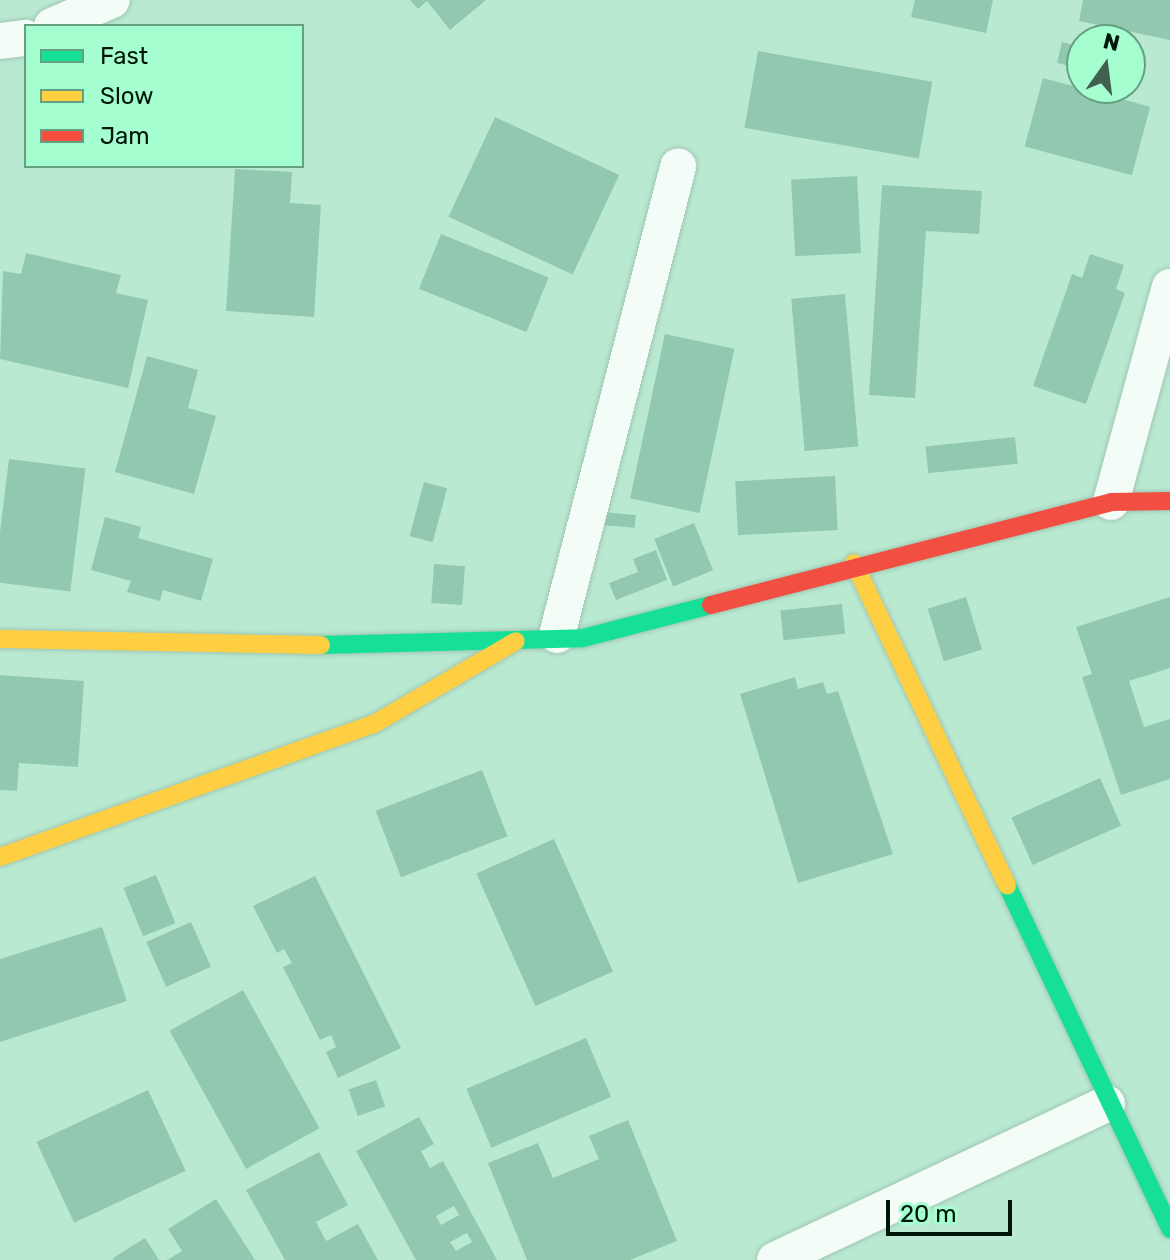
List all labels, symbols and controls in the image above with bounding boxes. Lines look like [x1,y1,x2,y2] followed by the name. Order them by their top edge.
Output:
[24,24,304,168] legend
[1066,24,1146,104] north arrow
[1100,27,1122,57] text: N
[100,42,148,70] text: Fast
[100,82,153,110] text: Slow
[100,122,150,150] text: Jam
[890,1184,1016,1234] scale bar
[900,1200,957,1228] text: 20 m

